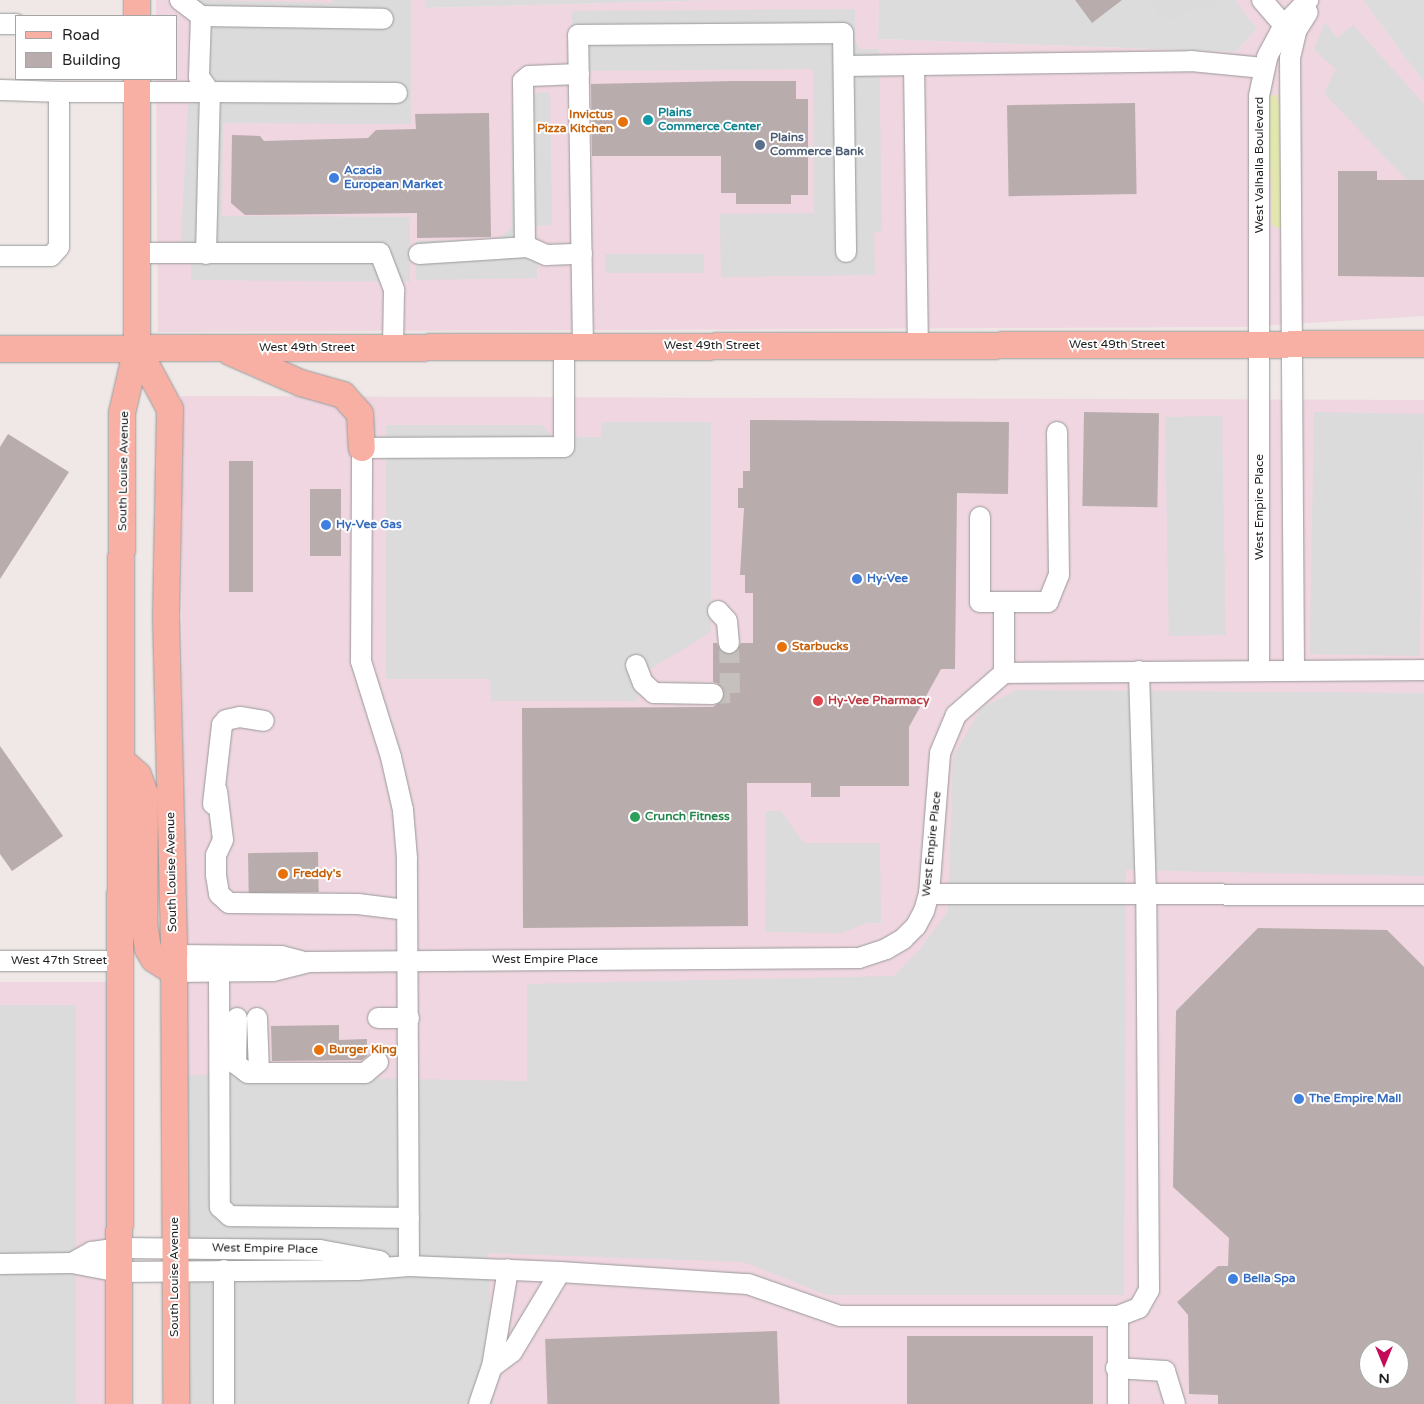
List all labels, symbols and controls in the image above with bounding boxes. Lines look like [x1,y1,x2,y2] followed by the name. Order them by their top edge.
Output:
[15,15,178,80] legend
[62,26,100,44] text: Road
[62,51,121,69] text: Building
[1253,97,1267,233] street label: West Valhalla Boulevard
[658,106,761,134] place label: Plains Commerce Center
[537,108,613,136] place label: Invictus Pizza Kitchen
[642,114,654,126] marker: Plains Commerce Center
[617,116,629,128] marker: Invictus Pizza Kitchen
[770,131,864,159] place label: Plains Commerce Bank
[754,139,766,151] marker: Plains Commerce Bank
[344,164,443,192] place label: Acacia European Market
[328,172,340,184] marker: Acacia European Market
[1069,338,1165,352] street label: West 49th Street
[664,339,760,353] street label: West 49th Street
[259,341,355,355] street label: West 49th Street
[116,411,132,531] street label: South Louise Avenue
[1253,454,1267,560] street label: West Empire Place
[336,518,402,532] place label: Hy-Vee Gas
[320,519,332,531] marker: Hy-Vee Gas
[867,572,908,586] place label: Hy-Vee
[851,573,863,585] marker: Hy-Vee
[792,640,849,654] place label: Starbucks
[776,641,788,653] marker: Starbucks
[828,694,929,708] place label: Hy-Vee Pharmacy
[812,695,824,707] marker: Hy-Vee Pharmacy
[919,790,945,898] street label: West Empire Place
[645,810,730,824] place label: Crunch Fitness
[629,811,641,823] marker: Crunch Fitness
[164,812,180,932] street label: South Louise Avenue
[293,867,341,881] place label: Freddy's
[277,868,289,880] marker: Freddy's
[492,953,598,967] street label: West Empire Place
[11,954,107,968] street label: West 47th Street
[329,1043,397,1057] place label: Burger King
[313,1044,325,1056] marker: Burger King
[1309,1092,1401,1106] place label: The Empire Mall
[1293,1093,1305,1105] marker: The Empire Mall
[168,1217,182,1337] street label: South Louise Avenue
[212,1241,318,1257] street label: West Empire Place
[1243,1272,1295,1286] place label: Bella Spa
[1227,1273,1239,1285] marker: Bella Spa
[1359,1339,1409,1389] north arrow
[1378,1370,1390,1387] text: N

